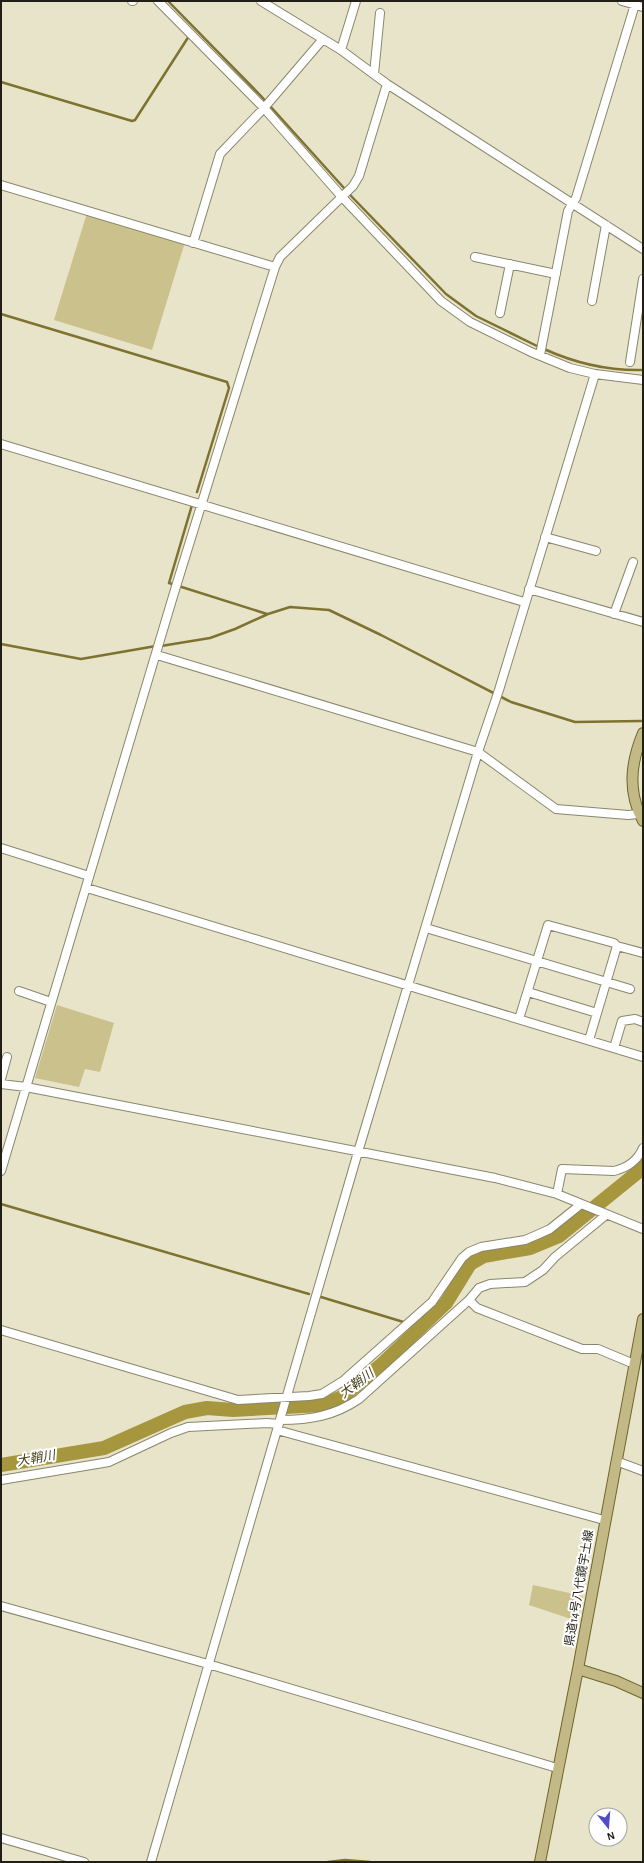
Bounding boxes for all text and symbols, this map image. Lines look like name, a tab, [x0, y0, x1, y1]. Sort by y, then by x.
water label: 大鞘川	[337, 1365, 378, 1401]
water label: 大鞘川	[15, 1448, 58, 1469]
street label: 県道14号八代鏡宇土線	[562, 1529, 595, 1647]
north arrow	[588, 1807, 628, 1847]
text: N	[606, 1830, 616, 1842]

